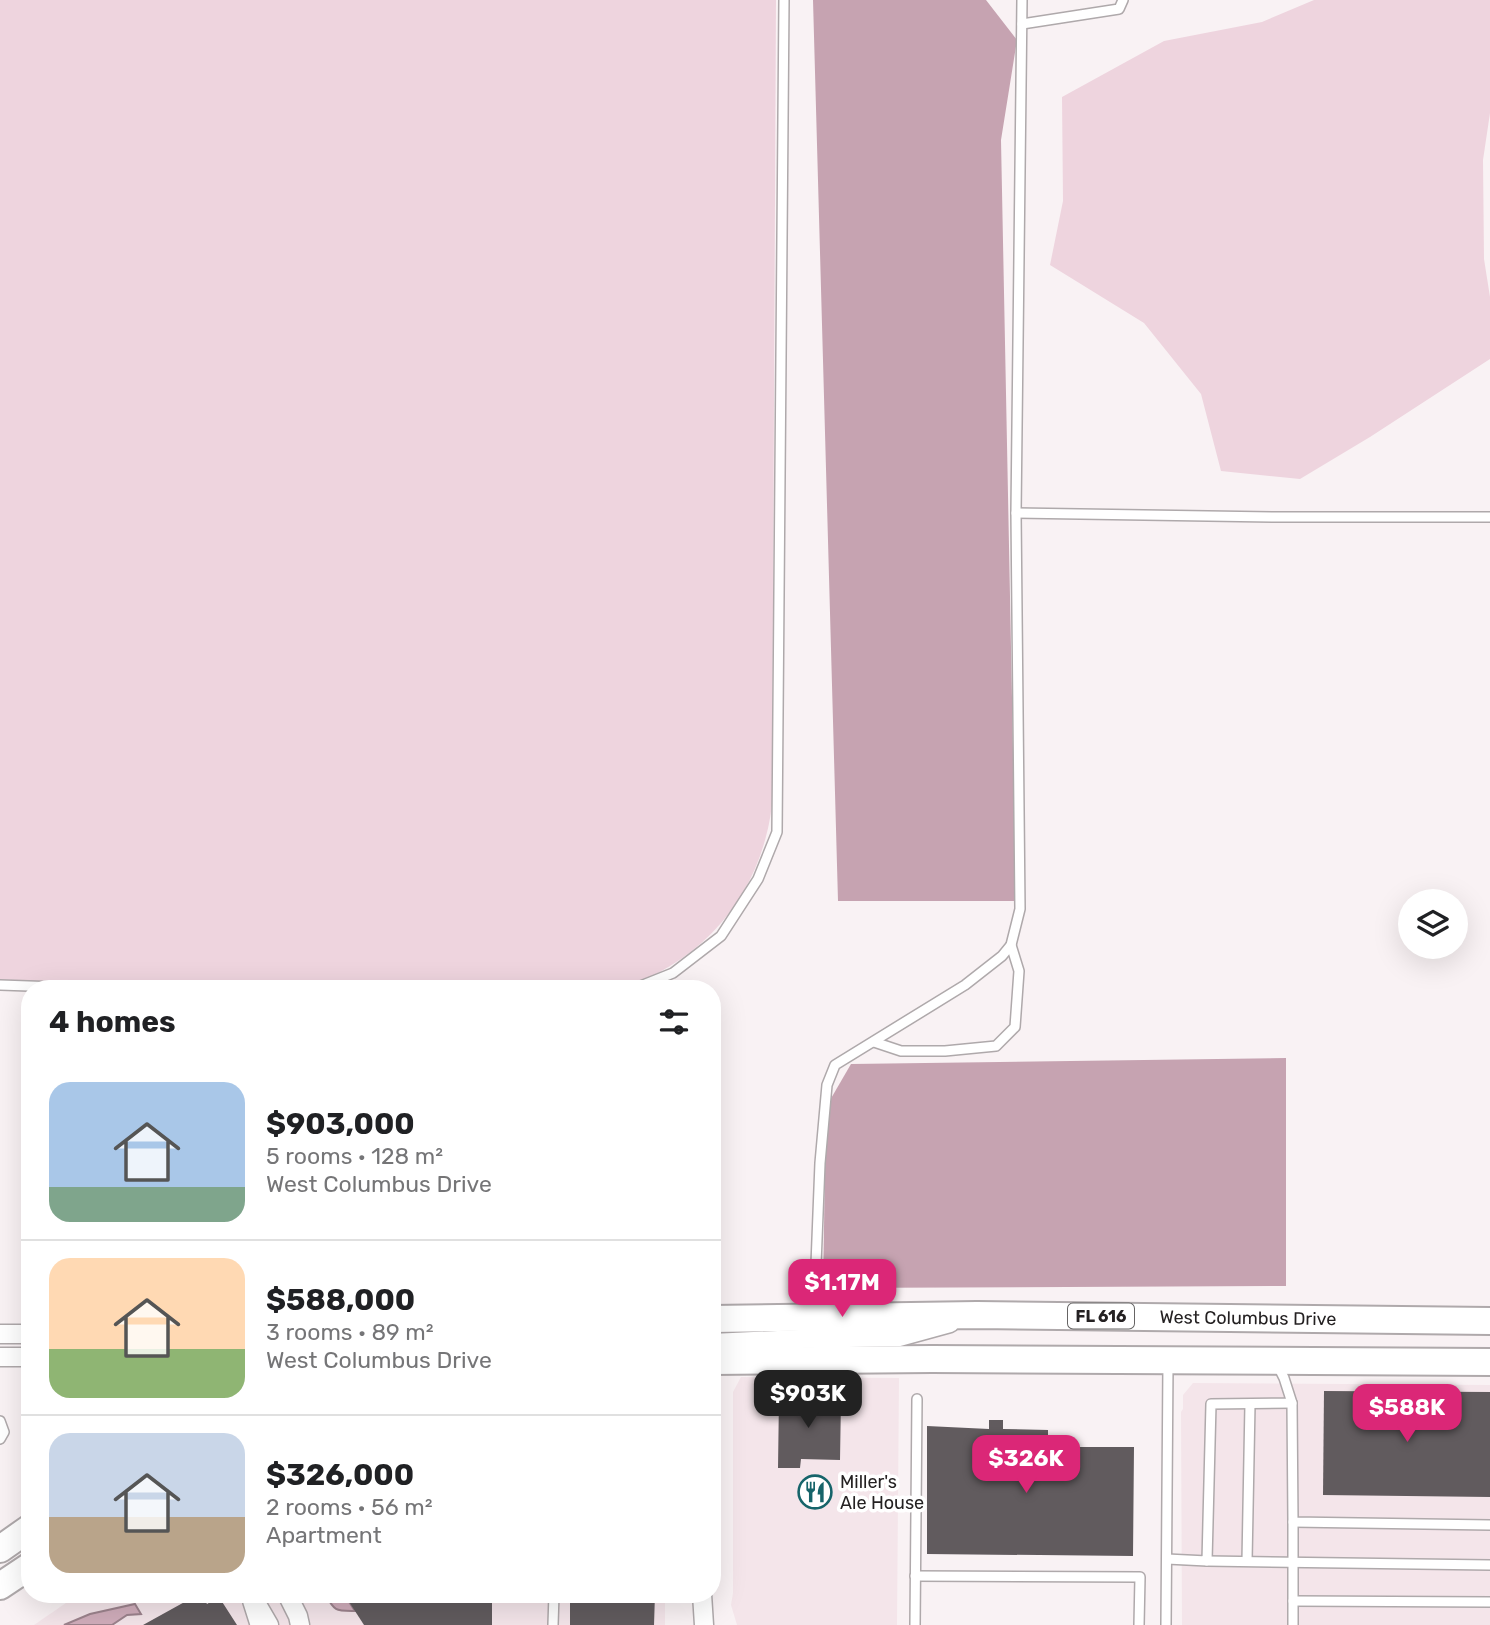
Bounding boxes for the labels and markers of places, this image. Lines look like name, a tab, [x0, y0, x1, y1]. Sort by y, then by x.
pin: $1.17M	[785, 1260, 899, 1319]
pin: $903K	[759, 1370, 857, 1430]
pin: $588K	[1358, 1384, 1456, 1444]
pin: $326K	[977, 1436, 1075, 1495]
place label: Miller's Ale House	[840, 1471, 924, 1514]
restaurant icon: Miller's Ale House	[796, 1473, 834, 1511]

